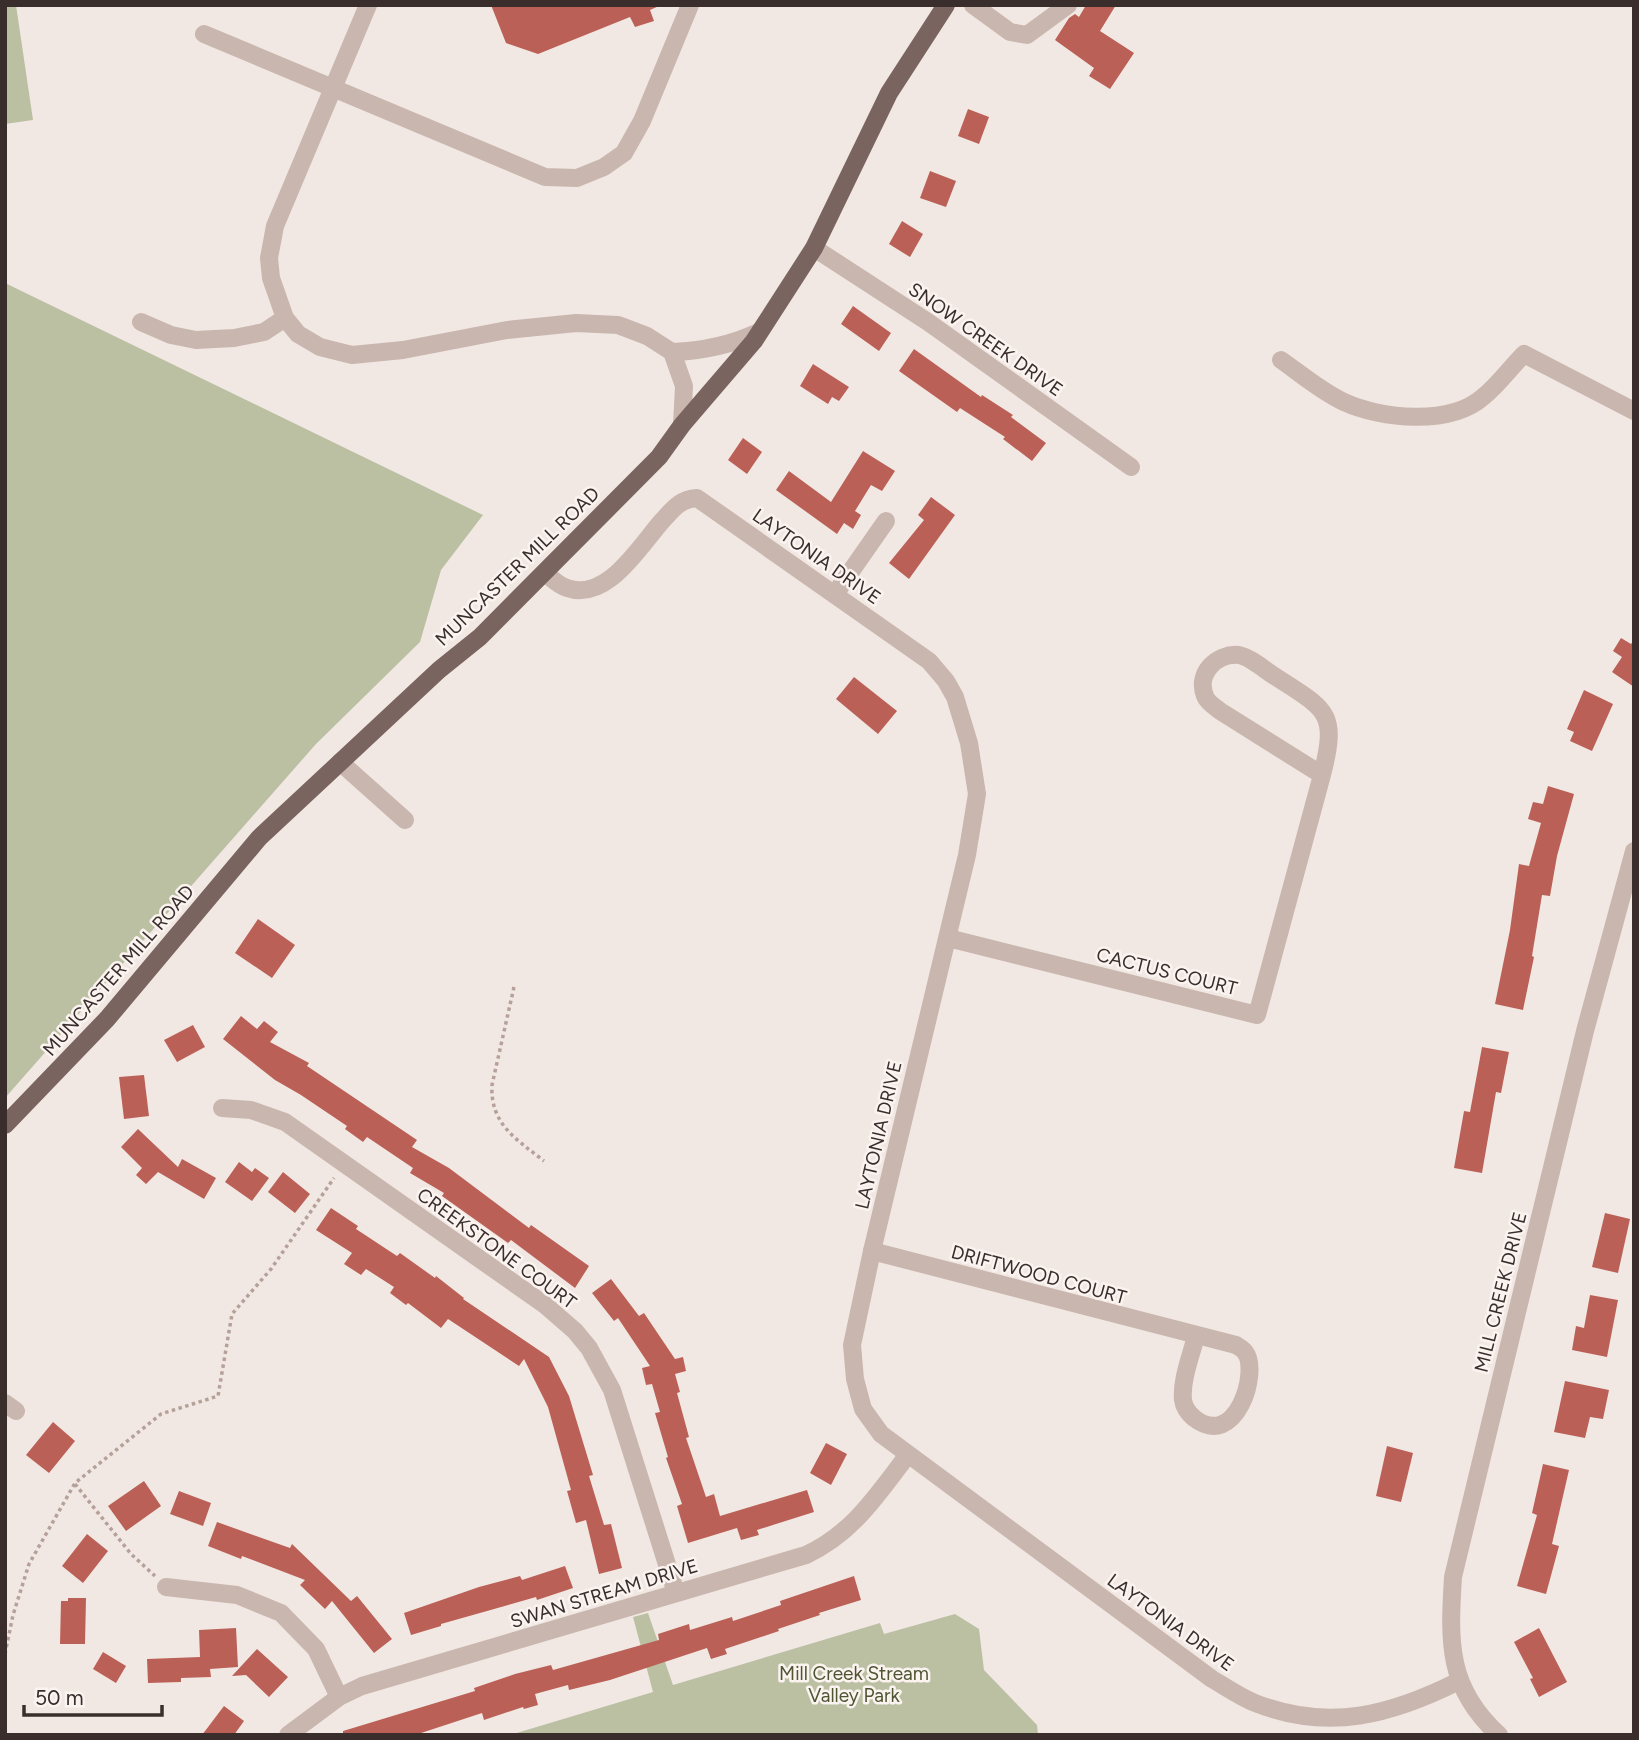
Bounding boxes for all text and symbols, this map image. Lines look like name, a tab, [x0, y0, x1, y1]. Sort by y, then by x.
street label: SNOW CREEK DRIVE	[904, 278, 1067, 401]
street label: MUNCASTER MILL ROAD	[431, 482, 604, 651]
street label: LAYTONIA DRIVE	[748, 504, 885, 609]
street label: MUNCASTER MILL ROAD	[38, 880, 199, 1061]
street label: CACTUS COURT	[1094, 943, 1240, 1000]
street label: LAYTONIA DRIVE	[850, 1059, 907, 1211]
street label: CREEKSTONE COURT	[413, 1183, 581, 1314]
street label: MILL CREEK DRIVE	[1469, 1209, 1532, 1375]
street label: DRIFTWOOD COURT	[949, 1240, 1130, 1309]
street label: SWAN STREAM DRIVE	[508, 1554, 701, 1633]
street label: LAYTONIA DRIVE	[1103, 1569, 1239, 1676]
park label: Mill Creek Stream Valley Park	[779, 1662, 929, 1707]
scale bar	[24, 1674, 163, 1718]
text: 50 m	[35, 1685, 84, 1710]

